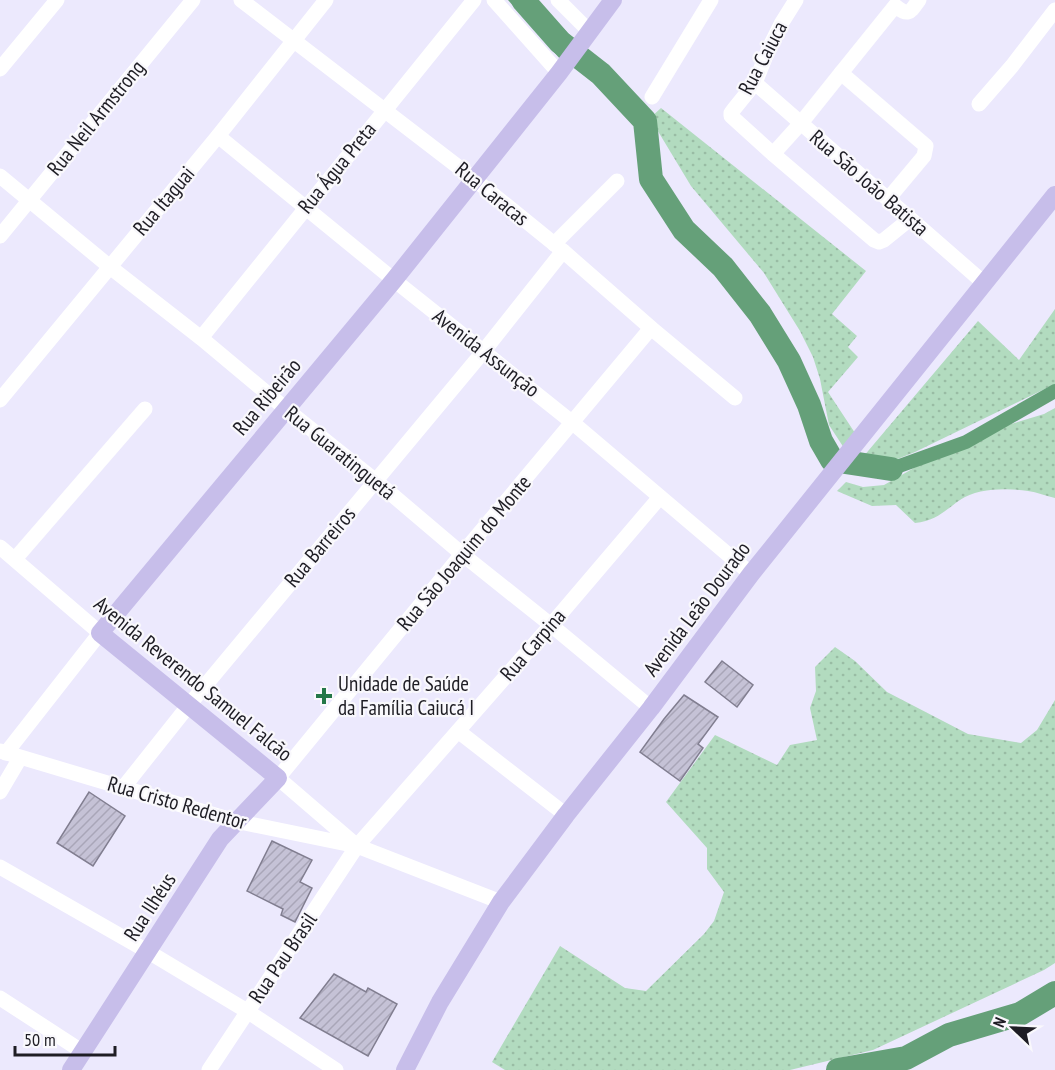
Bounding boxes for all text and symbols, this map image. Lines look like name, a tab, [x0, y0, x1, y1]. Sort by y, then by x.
street label: Rua Caiuca	[732, 16, 793, 99]
street label: Rua Neil Armstrong	[41, 55, 150, 181]
street label: Rua Água Preta	[292, 117, 382, 219]
street label: Rua São João Batista	[804, 124, 934, 242]
street label: Rua Caracas	[450, 156, 535, 231]
street label: Rua Itaguai	[127, 160, 200, 241]
street label: Avenida Assunção	[427, 302, 545, 403]
street label: Rua Ribeirão	[227, 353, 307, 441]
street label: Rua Guaratinguetá	[280, 400, 401, 505]
street label: Rua São Joaquim do Monte	[391, 469, 537, 636]
street label: Rua Barreiros	[278, 501, 361, 593]
street label: Avenida Leão Dourado	[637, 536, 756, 681]
street label: Avenida Reverendo Samuel Falcão	[89, 590, 298, 767]
street label: Rua Carpina	[494, 603, 571, 686]
place label: Unidade de Saúde da Família Caiucá I	[338, 670, 474, 721]
marker: Unidade de Saúde da Família Caiucá I	[315, 687, 333, 705]
street label: Rua Cristo Redentor	[105, 770, 250, 835]
street label: Rua Ilhéus	[118, 868, 182, 946]
street label: Rua Pau Brasil	[242, 907, 323, 1008]
north arrow	[983, 998, 1043, 1058]
text: N	[988, 1014, 1010, 1030]
scale bar	[15, 1019, 116, 1057]
text: 50 m	[24, 1028, 56, 1051]

